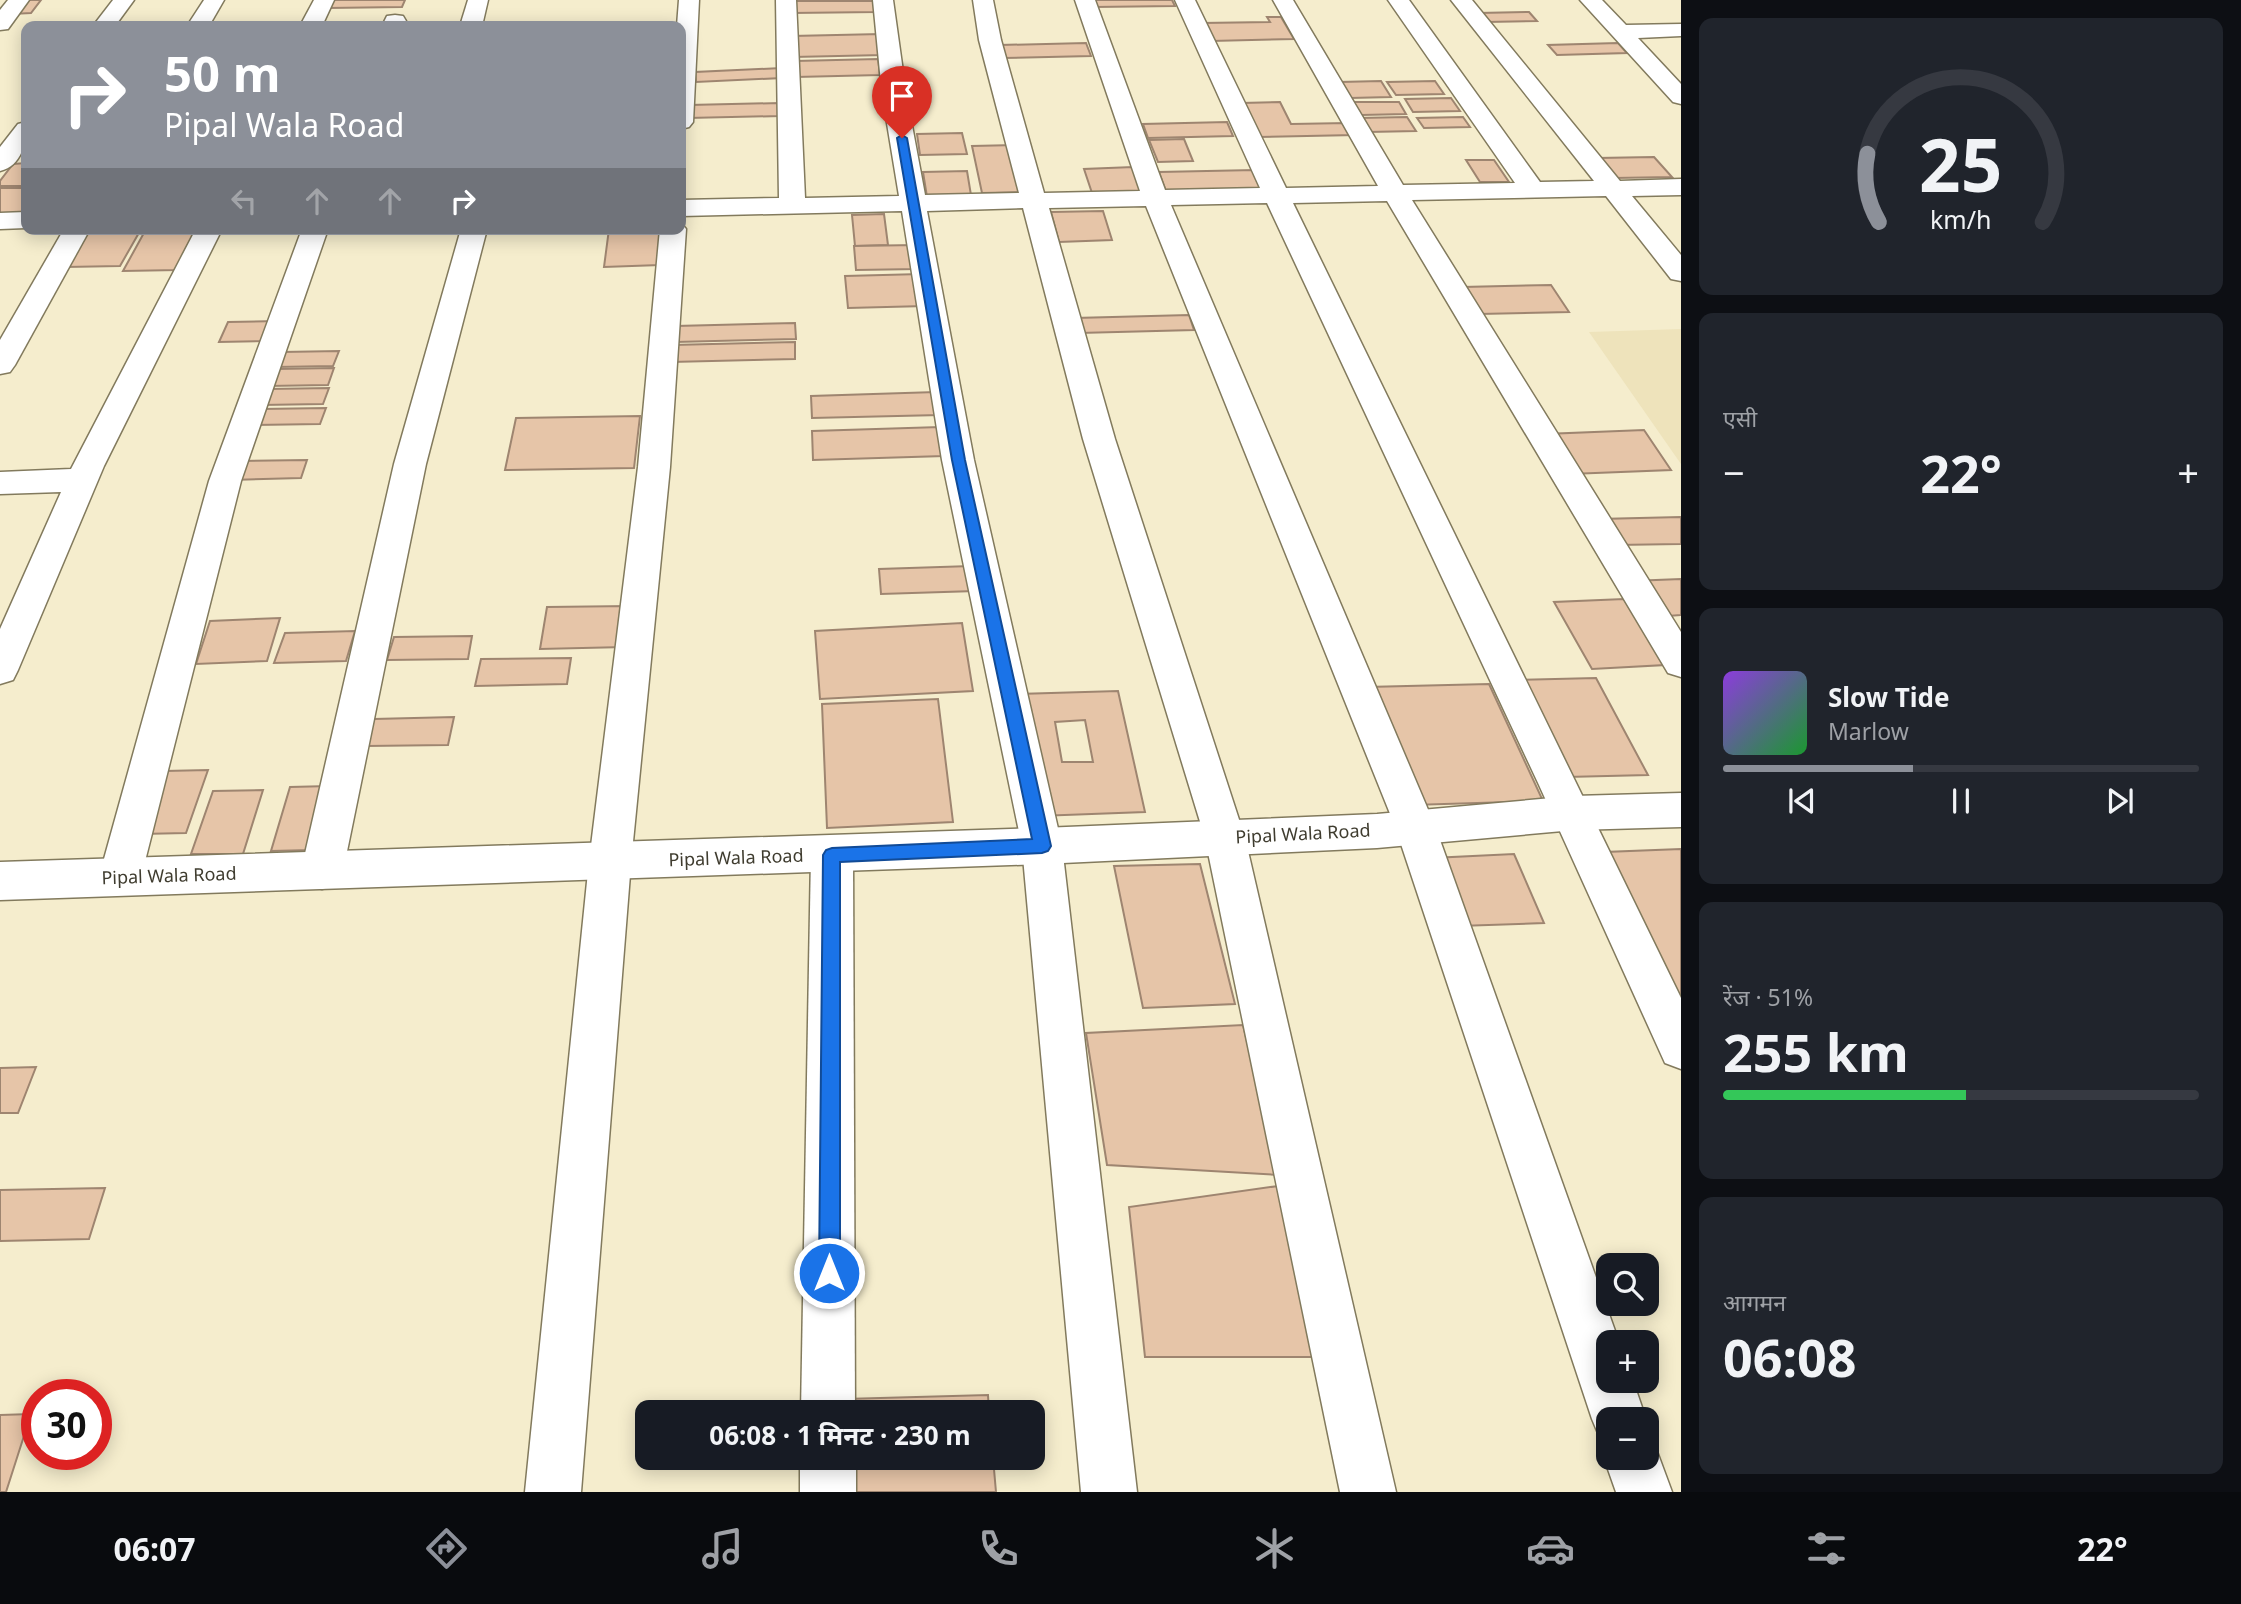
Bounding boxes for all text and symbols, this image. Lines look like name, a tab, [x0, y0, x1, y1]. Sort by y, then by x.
text: 50 m	[164, 40, 281, 106]
icon: right	[49, 49, 140, 140]
pin	[872, 66, 932, 138]
icon: arrive	[883, 77, 921, 115]
text: Pipal Wala Road	[164, 103, 404, 146]
text: 25	[1919, 115, 2003, 214]
icon: left	[225, 182, 263, 220]
icon: ahead	[298, 182, 336, 220]
icon: ahead	[371, 182, 409, 220]
icon: right	[444, 182, 482, 220]
text: km/h	[1930, 202, 1992, 236]
text: एसी	[1723, 402, 1757, 434]
text: 22°	[1920, 437, 2002, 508]
text: −	[1723, 446, 1745, 498]
text: +	[2177, 446, 2199, 498]
text: Slow Tide	[1828, 679, 1950, 715]
text: Marlow	[1828, 715, 1909, 747]
icon: previous	[1783, 782, 1821, 820]
icon: pause	[1942, 782, 1980, 820]
icon: next	[2101, 782, 2139, 820]
street label: Pipal Wala Road	[1235, 817, 1371, 849]
street label: Pipal Wala Road	[668, 843, 804, 871]
street label: Pipal Wala Road	[101, 861, 237, 889]
text: रेंज · 51%	[1723, 981, 1813, 1013]
text: 255 km	[1723, 1016, 1909, 1087]
position arrow	[792, 1236, 866, 1310]
map controls	[1596, 1253, 1659, 1470]
button: search	[1596, 1253, 1659, 1316]
text: आगमन	[1723, 1286, 1786, 1318]
text: 06:08	[1723, 1321, 1857, 1392]
button: +	[1596, 1330, 1659, 1393]
speed limit sign: 30	[21, 1379, 112, 1470]
button: −	[1596, 1407, 1659, 1470]
text: 06:08 · 1 मिनट · 230 m	[709, 1417, 971, 1453]
icon: directions	[422, 1524, 471, 1573]
icon: music	[698, 1524, 747, 1573]
icon: phone	[974, 1524, 1023, 1573]
icon: climate	[1250, 1524, 1299, 1573]
icon: car	[1526, 1524, 1575, 1573]
icon: filters	[1802, 1524, 1851, 1573]
text: 06:07	[113, 1527, 196, 1570]
text: 22°	[2077, 1527, 2128, 1570]

